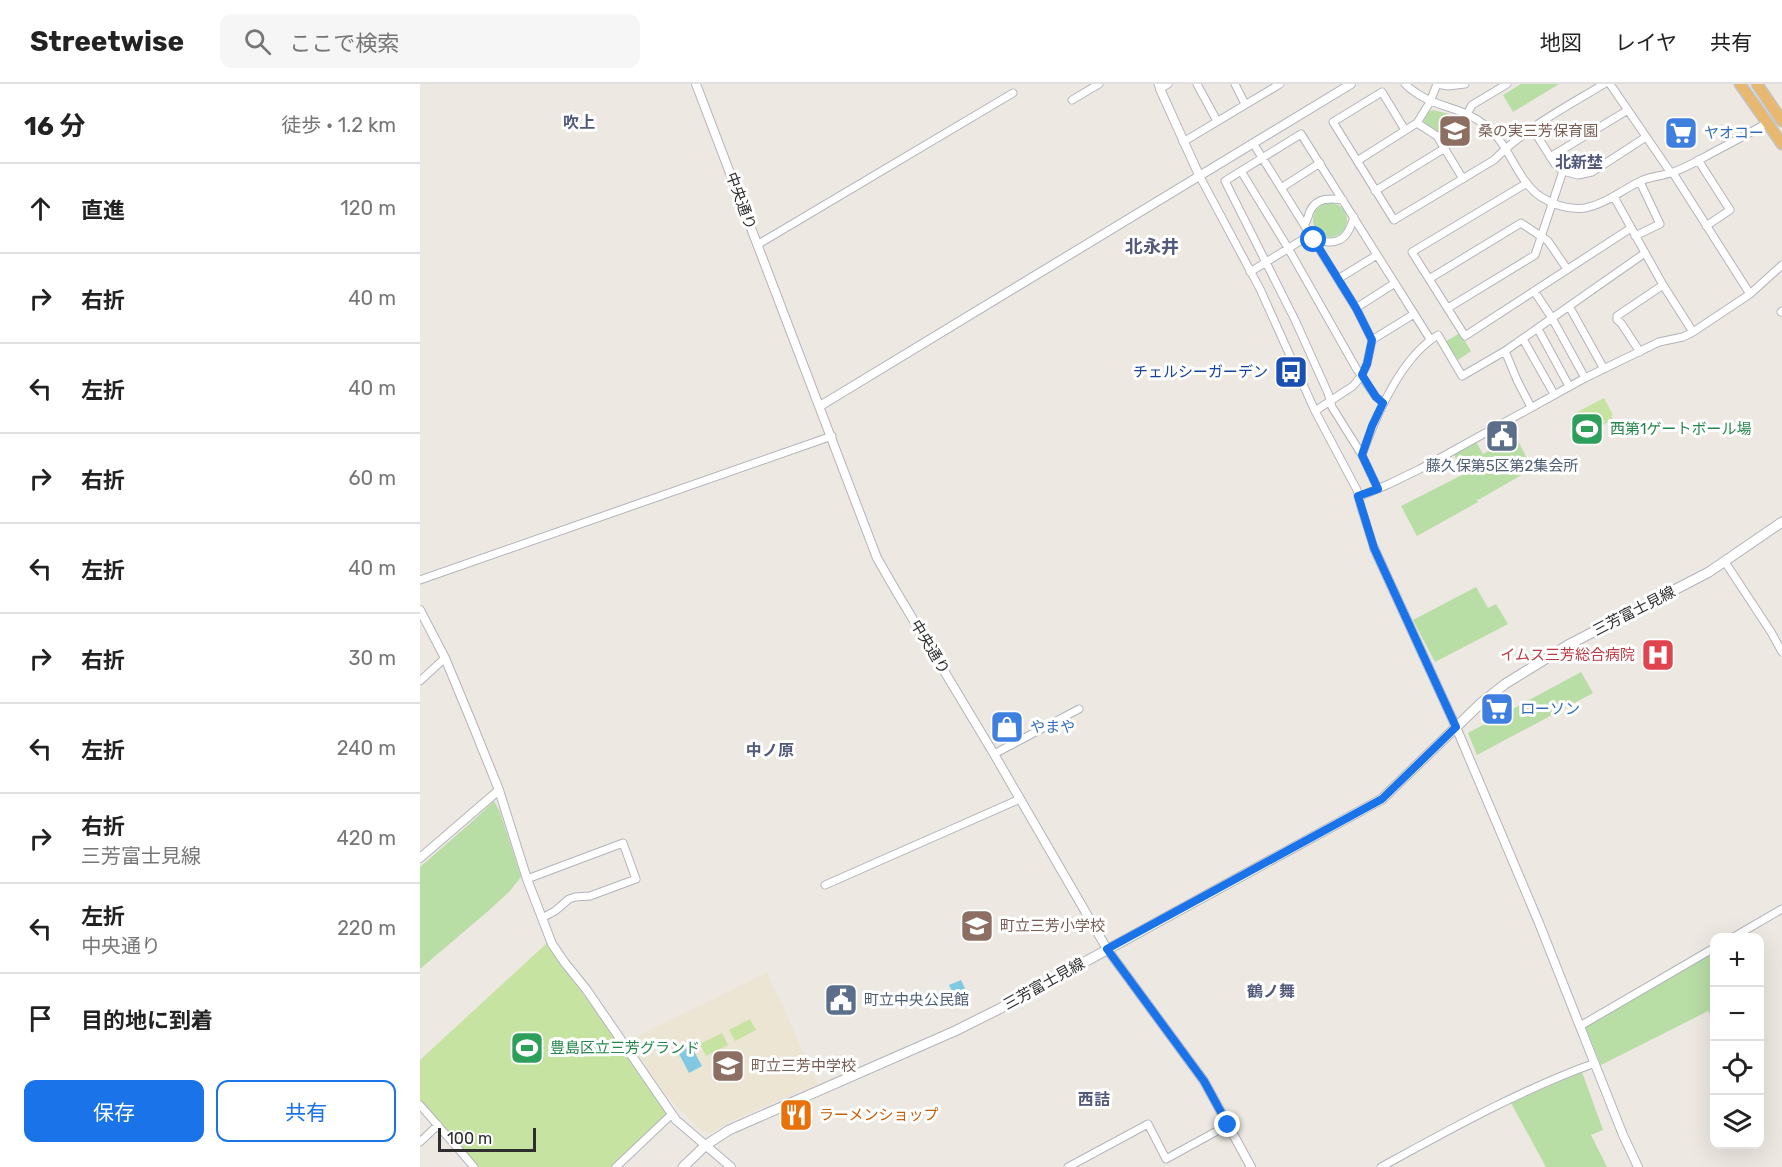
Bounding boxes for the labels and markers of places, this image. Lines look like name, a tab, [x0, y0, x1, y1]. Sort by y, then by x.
school or university icon: 桑の実三芳保育園	[1437, 113, 1473, 149]
supermarket icon: ヤオコー	[1663, 115, 1699, 151]
place label: 桑の実三芳保育園	[1478, 122, 1598, 140]
place label: ヤオコー	[1704, 124, 1764, 142]
bus stop icon: チェルシーガーデン	[1273, 354, 1309, 390]
place label: チェルシーガーデン	[1133, 363, 1268, 381]
sports icon: 西第1ゲートボール場	[1569, 411, 1605, 447]
public building icon: 藤久保第5区第2集会所	[1484, 418, 1520, 454]
place label: 西第1ゲートボール場	[1610, 420, 1751, 438]
place label: 藤久保第5区第2集会所	[1426, 457, 1578, 475]
hospital icon: イムス三芳総合病院	[1640, 637, 1676, 673]
place label: イムス三芳総合病院	[1500, 646, 1635, 664]
supermarket icon: ローソン	[1479, 691, 1515, 727]
place label: ローソン	[1520, 700, 1580, 718]
shop icon: やまや	[989, 709, 1025, 745]
place label: やまや	[1030, 718, 1075, 736]
school or university icon: 町立三芳小学校	[959, 908, 995, 944]
place label: 町立三芳小学校	[1000, 917, 1105, 935]
public building icon: 町立中央公民館	[823, 982, 859, 1018]
place label: 町立中央公民館	[864, 991, 969, 1009]
sports icon: 豊島区立三芳グランド	[509, 1030, 545, 1066]
place label: 豊島区立三芳グランド	[550, 1039, 700, 1057]
school or university icon: 町立三芳中学校	[710, 1048, 746, 1084]
place label: 町立三芳中学校	[751, 1057, 856, 1075]
restaurant icon: ラーメンショップ	[778, 1097, 814, 1133]
place label: ラーメンショップ	[819, 1106, 938, 1124]

